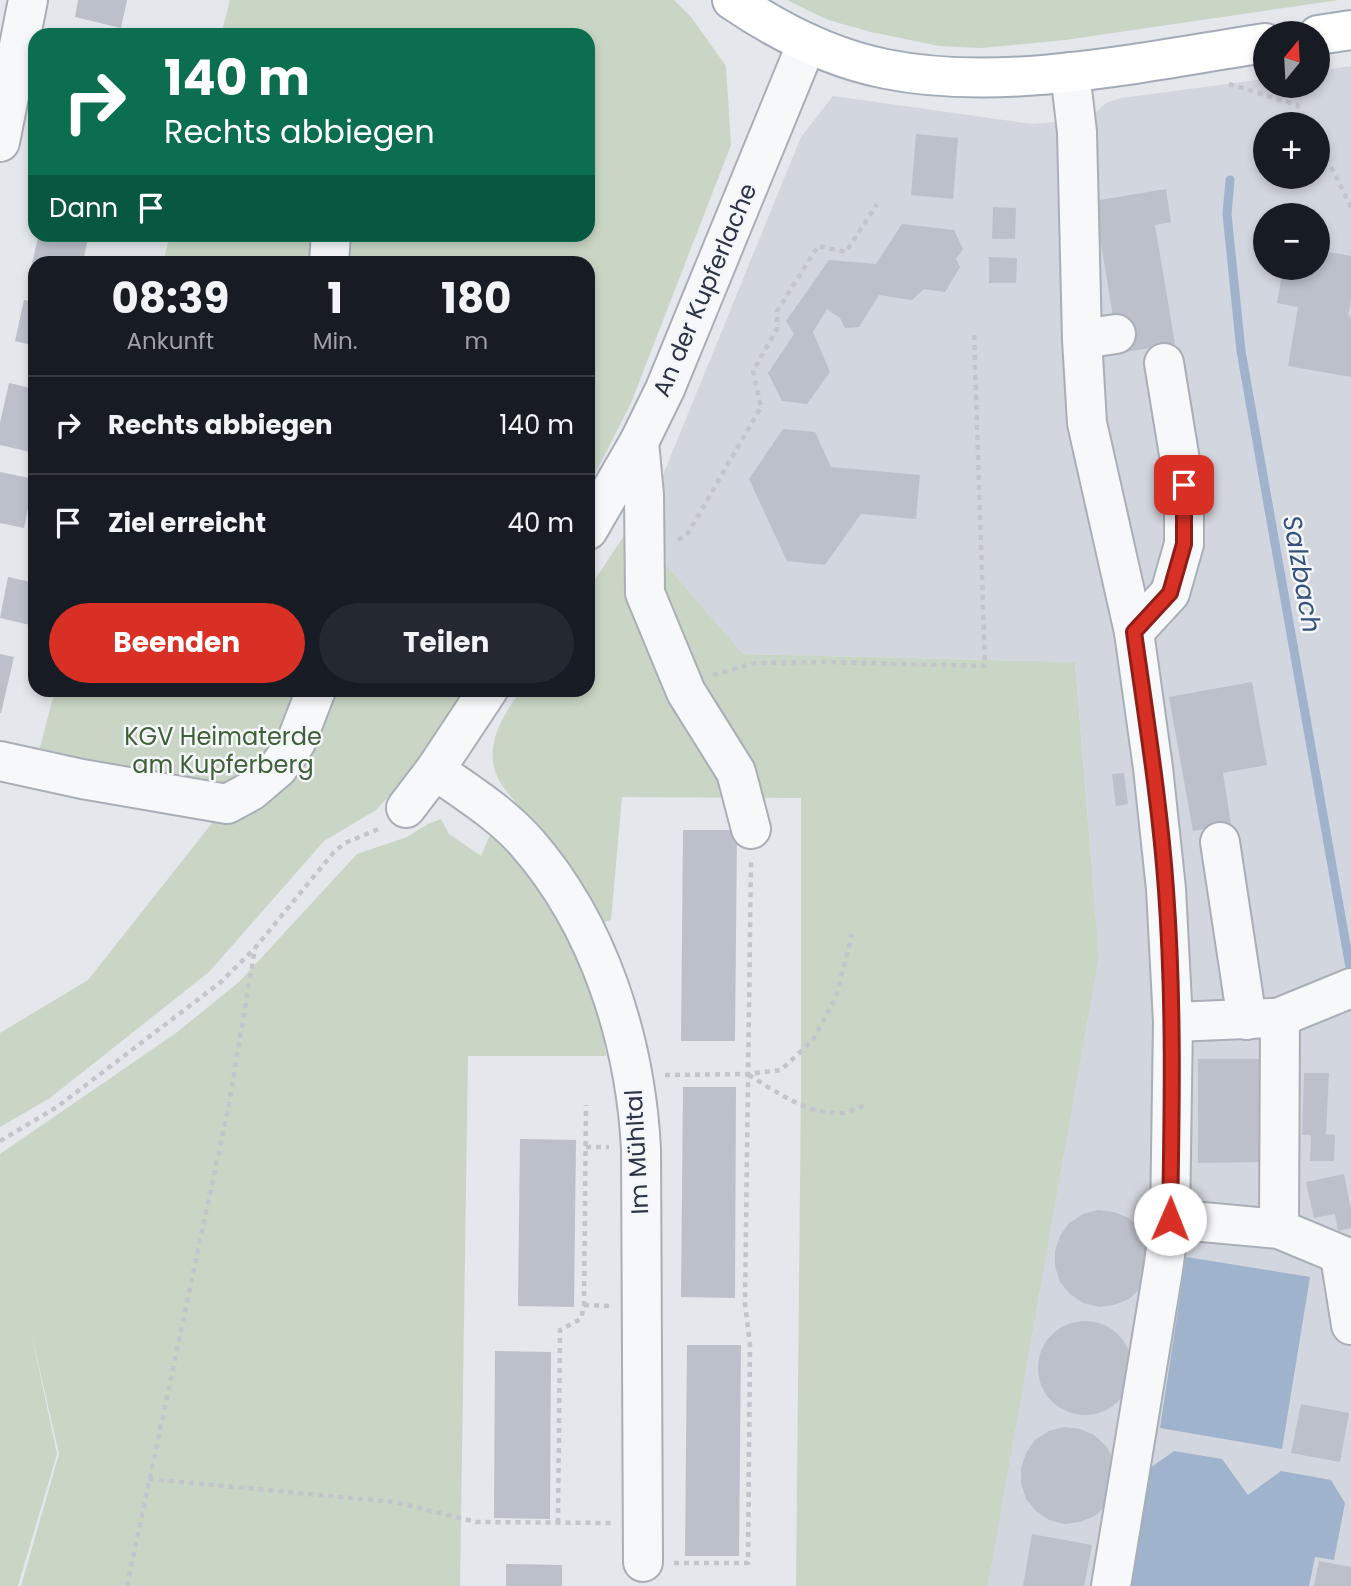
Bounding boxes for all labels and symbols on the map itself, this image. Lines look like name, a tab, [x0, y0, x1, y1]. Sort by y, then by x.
north arrow	[1253, 21, 1330, 98]
street label: An der Kupferlache	[645, 178, 764, 402]
pin	[1154, 455, 1214, 515]
water label: Salzbach	[1274, 513, 1330, 635]
park label: KGV Heimaterde am Kupferberg	[124, 720, 322, 781]
street label: Im Mühltal	[617, 1089, 656, 1215]
position arrow	[1133, 1182, 1207, 1256]

